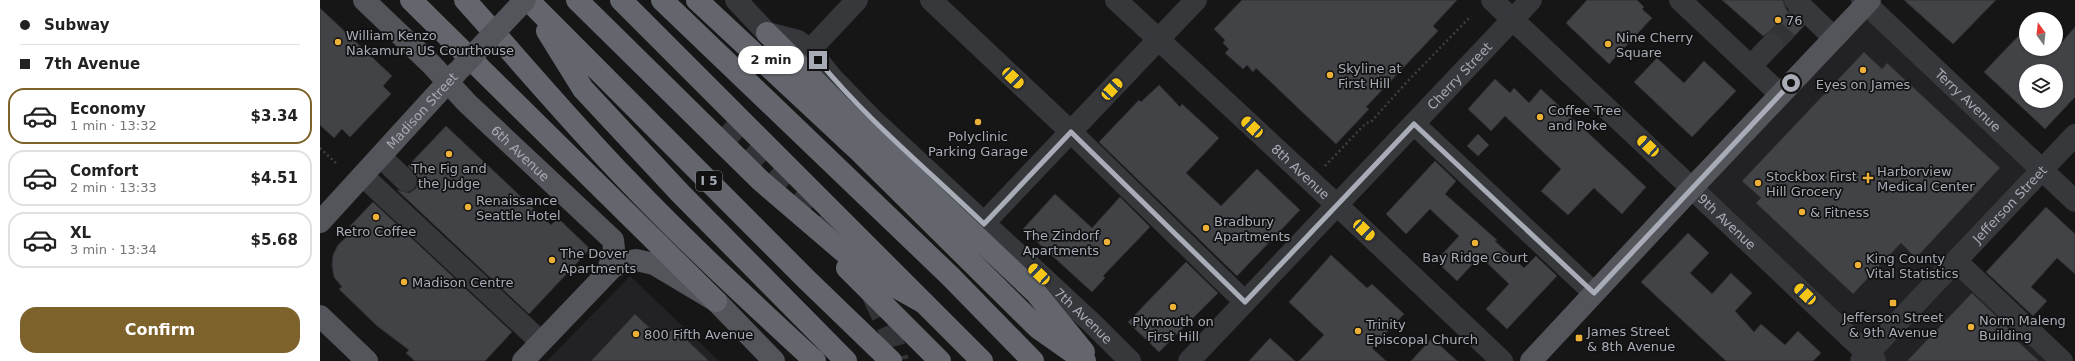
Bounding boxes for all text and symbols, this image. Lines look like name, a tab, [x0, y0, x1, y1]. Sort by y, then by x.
north arrow	[2019, 12, 2063, 56]
map controls	[2019, 12, 2063, 108]
place label: 76	[1786, 13, 1803, 28]
marker: 76	[1773, 15, 1783, 25]
text: Subway	[44, 16, 110, 34]
place label: William Kenzo Nakamura US Courthouse	[346, 28, 514, 58]
place label: Nine Cherry Square	[1616, 30, 1693, 60]
marker: William Kenzo Nakamura US Courthouse	[333, 37, 343, 47]
street label: Cherry Street	[1424, 39, 1495, 113]
marker: Nine Cherry Square	[1603, 39, 1613, 49]
callout: 2 min	[738, 46, 804, 74]
route end	[809, 51, 827, 69]
text: 2 min	[751, 52, 791, 67]
text: 7th Avenue	[44, 55, 140, 73]
place label: Skyline at First Hill	[1338, 61, 1402, 91]
button: layers	[2019, 64, 2063, 108]
car	[1000, 65, 1026, 91]
marker: Eyes on James	[1858, 65, 1868, 75]
street label: Terry Avenue	[1931, 65, 2004, 135]
street label: Madison Street	[384, 70, 461, 152]
marker: Skyline at First Hill	[1325, 70, 1335, 80]
route start	[1782, 74, 1800, 92]
car	[1099, 76, 1125, 102]
place label: Eyes on James	[1816, 77, 1910, 92]
icon: car	[22, 98, 58, 134]
text: Economy	[70, 100, 146, 118]
place label: Coffee Tree and Poke	[1548, 103, 1621, 133]
text: $3.34	[251, 107, 298, 125]
marker: Coffee Tree and Poke	[1535, 112, 1545, 122]
car	[1239, 114, 1265, 140]
marker: Polyclinic Parking Garage	[973, 117, 983, 127]
text: 1 min · 13:32	[70, 118, 157, 133]
street label: 6th Avenue	[488, 123, 552, 184]
place label: Polyclinic Parking Garage	[928, 129, 1028, 159]
car	[1635, 133, 1661, 159]
street label: 8th Avenue	[1268, 141, 1333, 203]
marker: The Fig and the Judge	[444, 149, 454, 159]
icon: car	[22, 160, 58, 196]
place label: The Fig and the Judge	[410, 161, 487, 191]
text: Comfort	[70, 162, 138, 180]
street label: Jefferson Street	[1969, 163, 2050, 247]
place label: Harborview Medical Center	[1877, 164, 1975, 194]
text: $4.51	[251, 169, 298, 187]
place label: Stockbox First Hill Grocery	[1766, 169, 1857, 199]
road number: I 5	[696, 171, 722, 191]
marker: Harborview Medical Center	[1862, 172, 1874, 184]
marker: Stockbox First Hill Grocery	[1753, 178, 1763, 188]
text: 2 min · 13:33	[70, 180, 157, 195]
street label: 9th Avenue	[1695, 191, 1759, 253]
place label: Renaissance Seattle Hotel	[476, 193, 561, 223]
marker: Renaissance Seattle Hotel	[463, 202, 473, 212]
place label: & Fitness	[1810, 205, 1870, 220]
marker: & Fitness	[1797, 207, 1807, 217]
marker: Retro Coffee	[371, 212, 381, 222]
place label: Bradbury Apartments	[1214, 214, 1291, 244]
car	[1351, 217, 1377, 243]
icon: car	[22, 222, 58, 258]
marker: Bradbury Apartments	[1201, 223, 1211, 233]
text: XL	[70, 224, 91, 242]
place label: Retro Coffee	[336, 224, 416, 239]
place label: The Zindorf Apartments	[1023, 228, 1099, 258]
text: $5.68	[251, 231, 298, 249]
marker: The Zindorf Apartments	[1102, 237, 1112, 247]
marker: Bay Ridge Court	[1470, 238, 1480, 248]
text: 3 min · 13:34	[70, 242, 157, 257]
place label: The Dover Apartments	[559, 246, 637, 276]
place label: Bay Ridge Court	[1422, 250, 1528, 265]
place label: King County Vital Statistics	[1866, 251, 1959, 281]
marker: The Dover Apartments	[547, 255, 557, 265]
marker: King County Vital Statistics	[1853, 260, 1863, 270]
car	[1026, 261, 1052, 287]
place label: Madison Centre	[412, 275, 514, 290]
marker: Madison Centre	[399, 277, 409, 287]
car	[1792, 281, 1818, 307]
street label: 7th Avenue	[1051, 285, 1115, 347]
marker: Jefferson Street & 9th Avenue	[1888, 298, 1898, 308]
marker: Plymouth on First Hill	[1168, 302, 1178, 312]
button: Confirm	[20, 307, 300, 353]
place label: Jefferson Street & 9th Avenue	[1842, 310, 1943, 340]
place label: Norm Maleng Building	[1979, 313, 2066, 343]
place label: Plymouth on First Hill	[1132, 314, 1214, 344]
place label: Trinity Episcopal Church	[1365, 317, 1478, 347]
marker: Norm Maleng Building	[1966, 322, 1976, 332]
place label: James Street & 8th Avenue	[1586, 324, 1675, 354]
marker: Trinity Episcopal Church	[1353, 326, 1363, 336]
place label: 800 Fifth Avenue	[644, 327, 753, 342]
marker: 800 Fifth Avenue	[631, 329, 641, 339]
marker: James Street & 8th Avenue	[1574, 333, 1584, 343]

